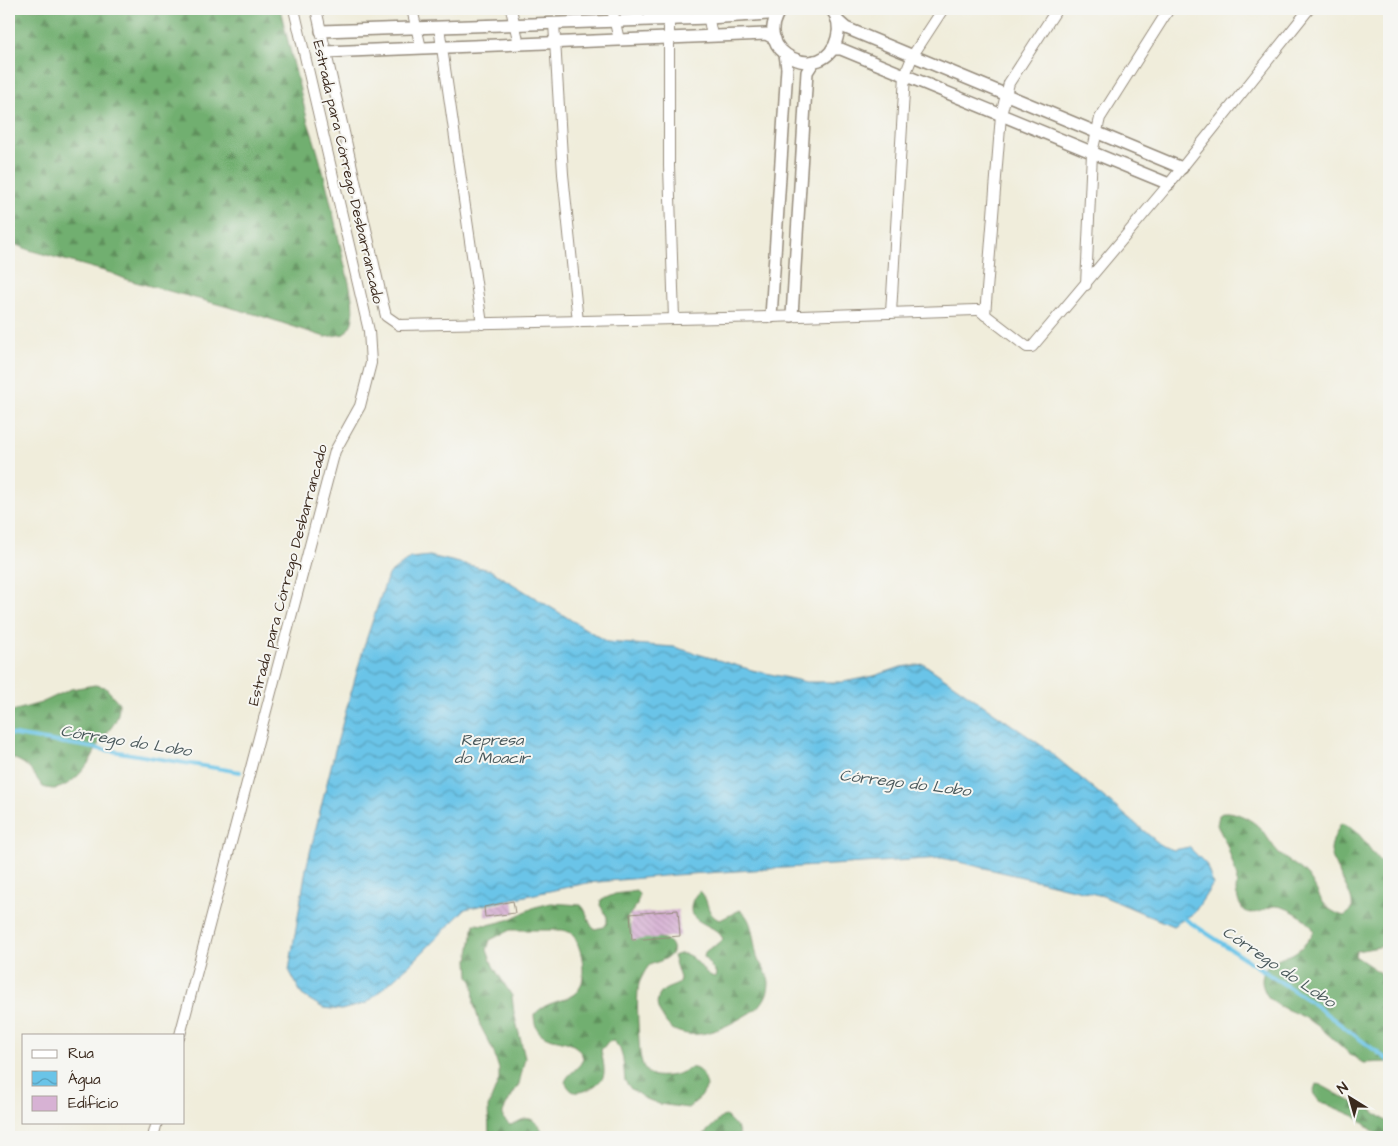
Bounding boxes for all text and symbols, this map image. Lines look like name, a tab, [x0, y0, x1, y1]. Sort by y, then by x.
street label: Estrada para Córrego Desbarrancado	[306, 38, 389, 307]
street label: Estrada para Córrego Desbarrancado	[243, 441, 334, 708]
water label: Córrego do Lobo	[59, 720, 194, 763]
water label: Represa do Moacir	[454, 729, 532, 769]
water label: Córrego do Lobo	[838, 764, 973, 803]
water label: Córrego do Lobo	[1218, 921, 1341, 1014]
legend	[22, 1034, 185, 1124]
text: Rua	[68, 1043, 94, 1064]
text: Água	[68, 1069, 101, 1091]
north arrow	[1326, 1074, 1376, 1124]
text: N	[1333, 1078, 1352, 1099]
text: Edifício	[68, 1093, 119, 1114]

